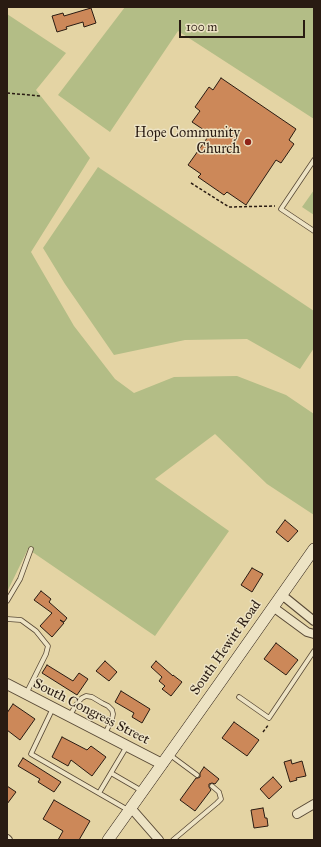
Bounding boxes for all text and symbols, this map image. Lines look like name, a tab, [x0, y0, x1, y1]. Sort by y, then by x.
scale bar	[181, 12, 307, 38]
text: 100 m	[186, 20, 217, 34]
place label: Hope Community Church	[135, 126, 240, 158]
marker: Hope Community Church	[243, 137, 253, 147]
street label: South Hewitt Road	[187, 597, 265, 699]
street label: South Congress Street	[30, 675, 152, 749]

